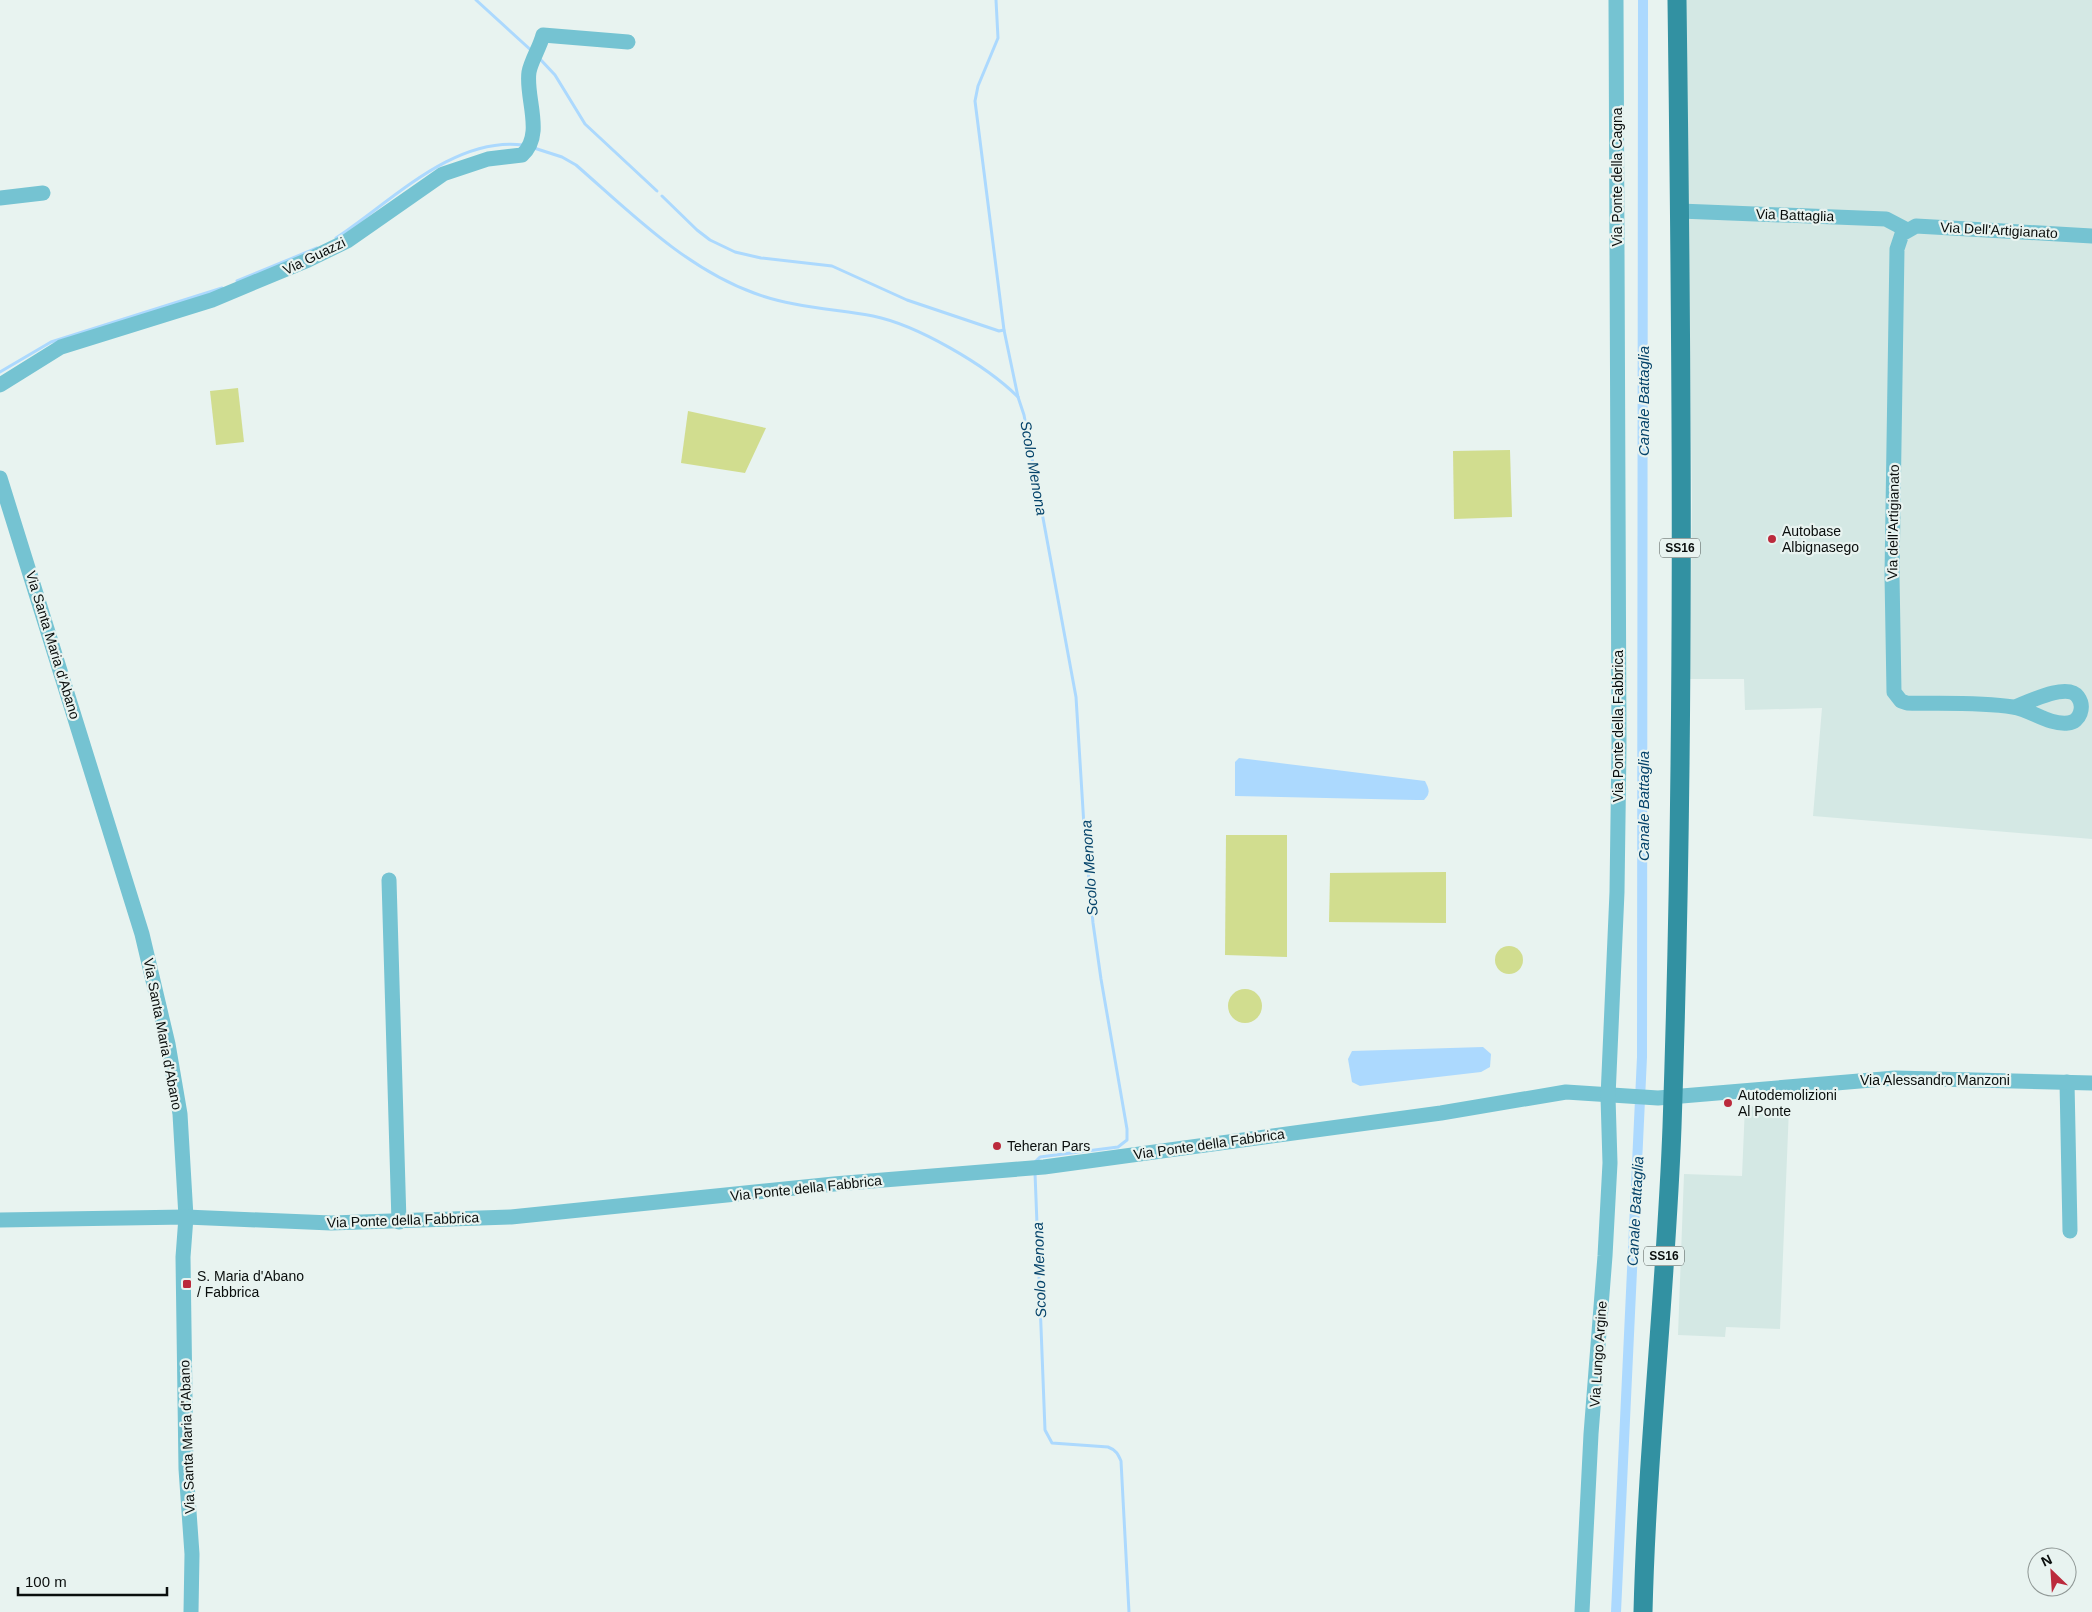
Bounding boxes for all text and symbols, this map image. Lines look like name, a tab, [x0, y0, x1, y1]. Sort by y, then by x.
street label: Via Ponte della Cagna	[1609, 107, 1625, 247]
street label: Via Battaglia	[1756, 206, 1835, 224]
street label: Via Dell'Artigianato	[1940, 219, 2058, 241]
street label: Via Guazzi	[280, 234, 348, 278]
water label: Canale Battaglia	[1635, 346, 1652, 456]
water label: Scolo Menona	[1017, 419, 1051, 517]
street label: Via dell'Artigianato	[1884, 464, 1902, 580]
place label: Autobase Albignasego	[1782, 523, 1859, 555]
marker: Autobase Albignasego	[1766, 533, 1778, 545]
road number: SS16	[1660, 538, 1700, 558]
street label: Via Santa Maria d'Abano	[23, 569, 83, 721]
street label: Via Ponte della Fabbrica	[1610, 650, 1626, 802]
water label: Canale Battaglia	[1635, 751, 1652, 861]
water label: Scolo Menona	[1077, 820, 1101, 916]
street label: Via Santa Maria d'Abano	[140, 957, 186, 1111]
street label: Via Alessandro Manzoni	[1860, 1072, 2010, 1088]
place label: Autodemolizioni Al Ponte	[1738, 1087, 1837, 1119]
marker: Autodemolizioni Al Ponte	[1722, 1097, 1734, 1109]
street label: Via Ponte della Fabbrica	[1132, 1125, 1286, 1163]
place label: Teheran Pars	[1007, 1138, 1090, 1154]
marker: Teheran Pars	[991, 1140, 1003, 1152]
water label: Canale Battaglia	[1624, 1156, 1646, 1266]
street label: Via Ponte della Fabbrica	[729, 1172, 883, 1204]
street label: Via Ponte della Fabbrica	[327, 1209, 480, 1231]
water label: Scolo Menona	[1029, 1222, 1049, 1318]
road number: SS16	[1644, 1246, 1684, 1266]
place label: S. Maria d'Abano / Fabbrica	[197, 1268, 304, 1300]
marker: S. Maria d'Abano / Fabbrica	[181, 1278, 193, 1290]
street label: Via Lungo Argine	[1586, 1300, 1610, 1408]
street label: Via Santa Maria d'Abano	[176, 1359, 198, 1514]
north arrow	[2027, 1547, 2077, 1597]
text: N	[2039, 1551, 2054, 1570]
scale bar	[18, 1564, 166, 1596]
text: 100 m	[25, 1573, 67, 1590]

